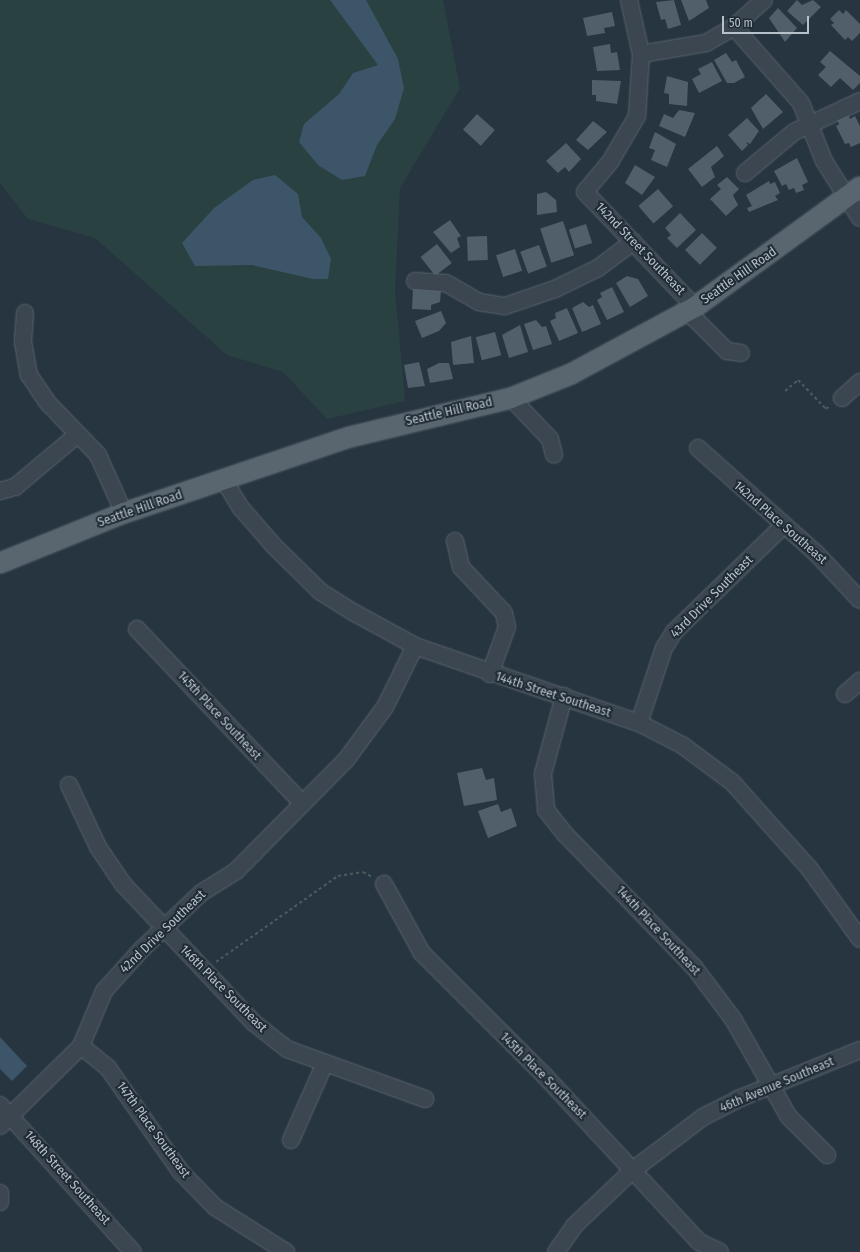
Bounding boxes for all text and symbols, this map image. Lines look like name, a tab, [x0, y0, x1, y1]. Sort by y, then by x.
scale bar	[724, 8, 811, 34]
text: 50 m	[729, 16, 753, 30]
street label: 142nd Street Southeast	[592, 200, 688, 298]
street label: Seattle Hill Road	[698, 244, 780, 308]
street label: Seattle Hill Road	[404, 394, 494, 430]
street label: 142nd Place Southeast	[730, 478, 830, 568]
street label: Seattle Hill Road	[96, 487, 184, 531]
street label: 43rd Drive Southeast	[667, 552, 757, 642]
street label: 145th Place Southeast	[174, 668, 264, 764]
street label: 144th Street Southeast	[493, 669, 613, 721]
street label: 144th Place Southeast	[613, 883, 703, 979]
street label: 42nd Drive Southeast	[117, 887, 209, 977]
street label: 146th Place Southeast	[176, 942, 270, 1036]
street label: 145th Place Southeast	[496, 1029, 590, 1123]
street label: 46th Avenue Southeast	[718, 1054, 836, 1116]
street label: 147th Place Southeast	[113, 1079, 193, 1181]
street label: 148th Street Southeast	[21, 1128, 113, 1228]

